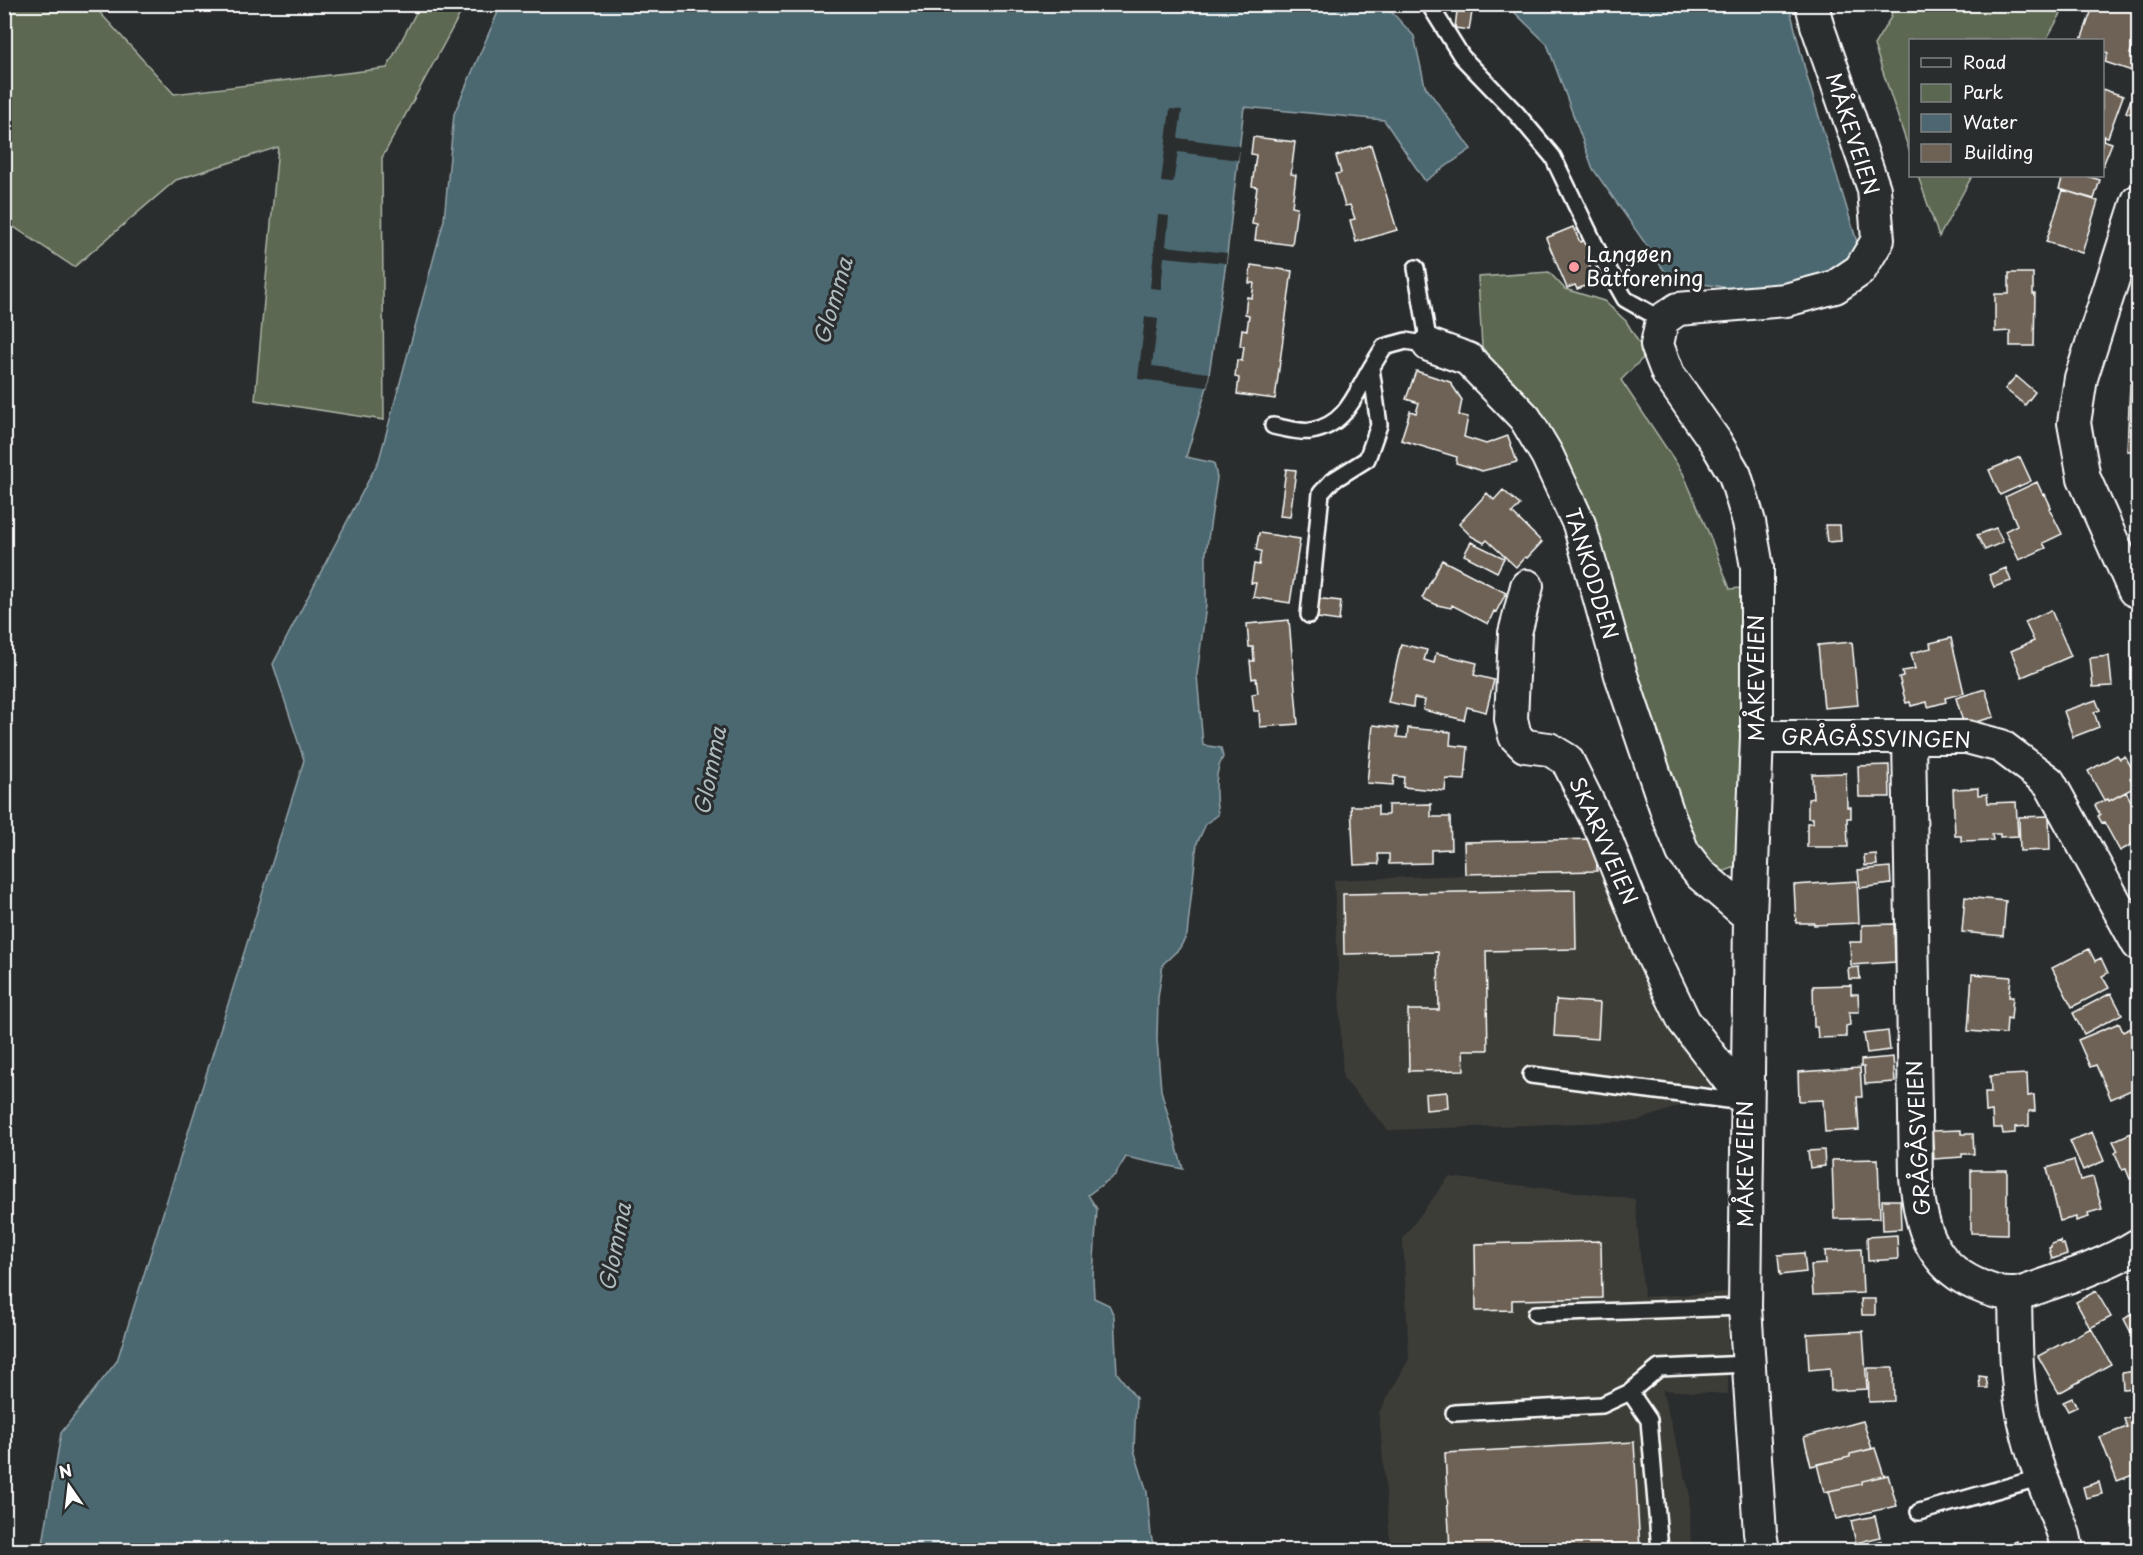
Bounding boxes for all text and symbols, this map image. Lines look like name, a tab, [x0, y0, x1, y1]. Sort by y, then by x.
legend	[1909, 39, 2104, 177]
text: Road	[1963, 48, 2007, 75]
street label: MÅKEVEIEN	[1819, 68, 1889, 199]
text: Park	[1963, 78, 2003, 105]
text: Water	[1963, 108, 2018, 135]
text: Building	[1963, 138, 2033, 165]
place label: Langøen Båtforening	[1586, 237, 1703, 293]
water label: Glomma	[803, 252, 860, 348]
marker: Langøen Båtforening	[1567, 260, 1581, 274]
street label: TANKODDEN	[1558, 504, 1628, 643]
street label: MÅKEVEIEN	[1739, 615, 1771, 741]
street label: GRÅGÅSSVINGEN	[1781, 719, 1971, 755]
water label: Glomma	[684, 723, 733, 818]
street label: SKARVVEIEN	[1562, 771, 1647, 909]
street label: GRÅGÅSVEIEN	[1897, 1060, 1937, 1217]
street label: MÅKEVEIEN	[1728, 1101, 1760, 1227]
water label: Glomma	[589, 1199, 638, 1294]
north arrow	[39, 1456, 99, 1516]
text: N	[56, 1457, 74, 1484]

